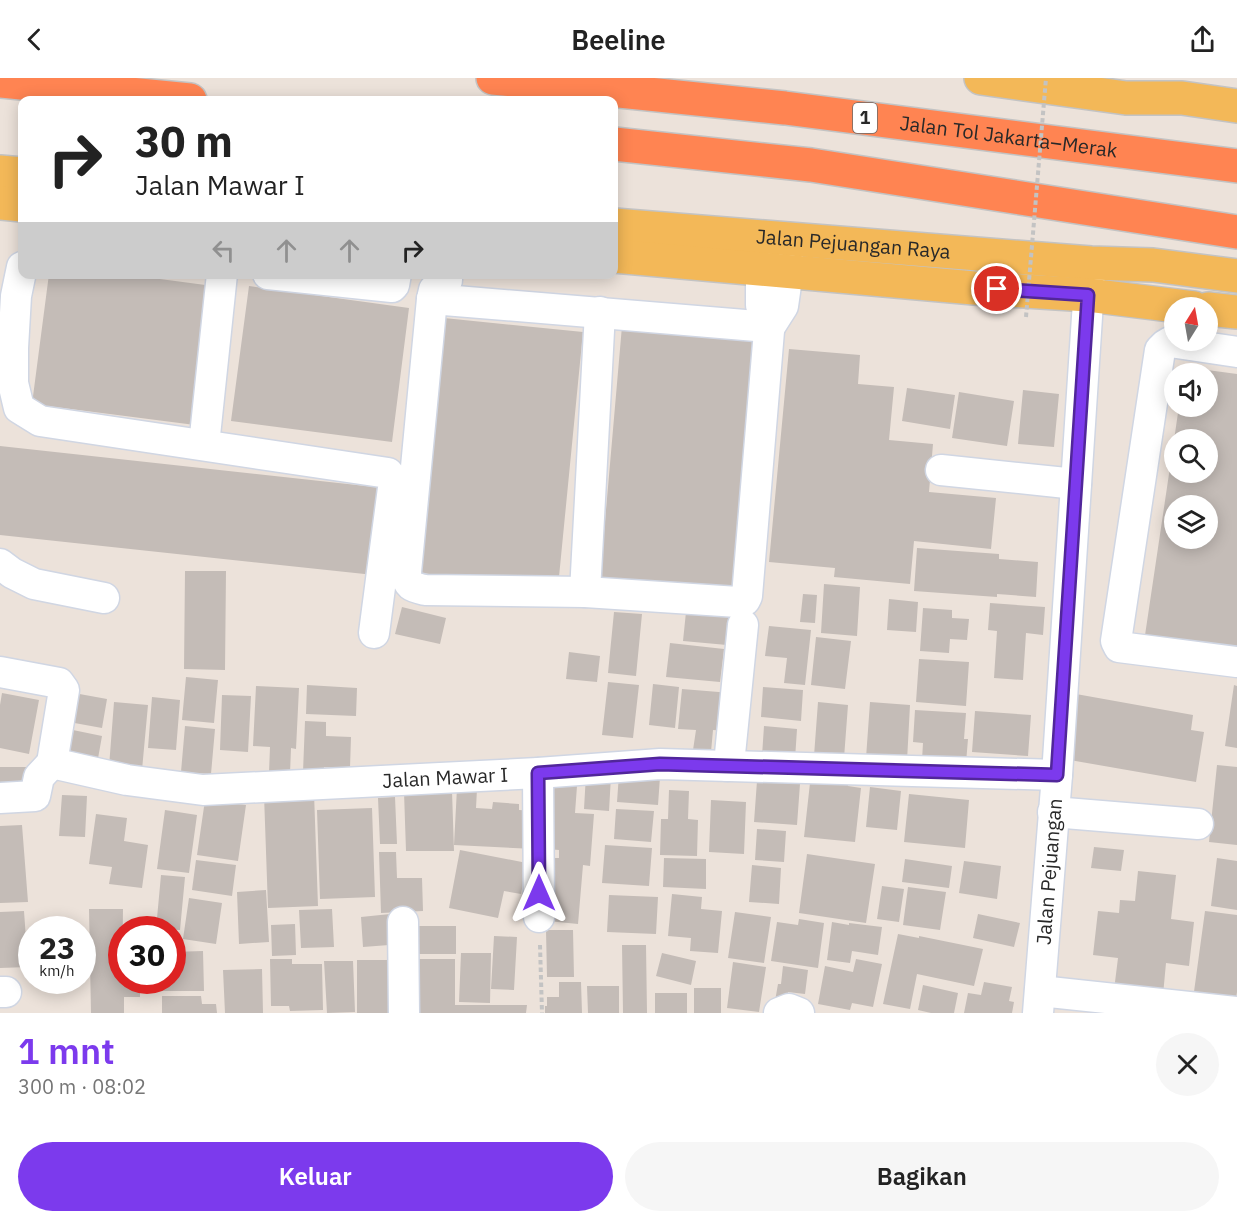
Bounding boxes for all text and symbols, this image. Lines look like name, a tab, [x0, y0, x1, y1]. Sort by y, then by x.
text: Beeline	[571, 22, 666, 57]
icon: back	[18, 23, 51, 56]
icon: share	[1186, 23, 1219, 56]
road number: 1	[853, 103, 877, 133]
street label: Jalan Tol Jakarta–Merak	[898, 109, 1120, 164]
text: 30 m	[135, 114, 233, 169]
icon: right	[36, 120, 114, 198]
text: Jalan Mawar I	[135, 167, 305, 202]
street label: Jalan Pejuangan Raya	[755, 222, 952, 265]
icon: left	[207, 234, 240, 267]
icon: ahead	[270, 234, 303, 267]
icon: ahead	[333, 234, 366, 267]
icon: right	[396, 234, 429, 267]
pin	[971, 263, 1022, 314]
icon: arrive	[980, 272, 1013, 305]
north arrow	[1164, 297, 1218, 351]
map controls	[1164, 297, 1218, 549]
button: sound	[1164, 363, 1218, 417]
button: search	[1164, 429, 1218, 483]
button: layers	[1164, 495, 1218, 549]
street label: Jalan Mawar I	[382, 761, 509, 794]
street label: Jalan Pejuangan	[1030, 797, 1068, 946]
position arrow	[507, 861, 571, 925]
speed limit sign: 30	[108, 916, 186, 994]
text: 23	[39, 928, 75, 967]
text: km/h	[39, 961, 75, 980]
text: 1 mnt	[18, 1027, 115, 1074]
button: close	[1156, 1033, 1219, 1096]
text: 300 m · 08:02	[18, 1073, 146, 1100]
button: Keluar	[18, 1142, 613, 1211]
button: Bagikan	[625, 1142, 1219, 1211]

